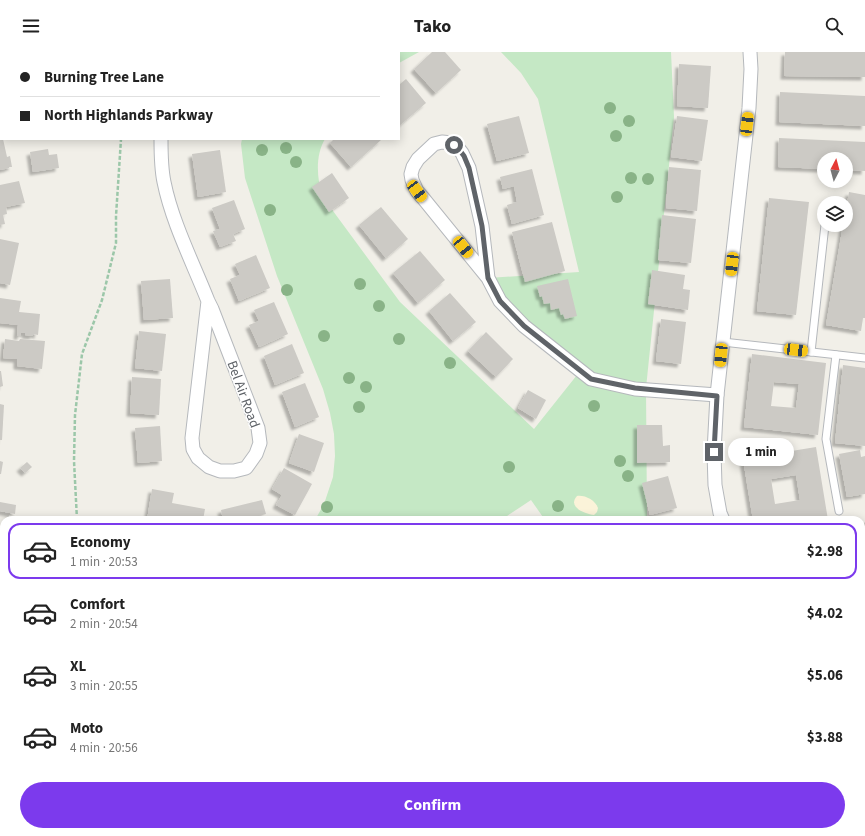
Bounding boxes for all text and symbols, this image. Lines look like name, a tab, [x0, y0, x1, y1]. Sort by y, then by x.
text: Tako	[414, 14, 451, 39]
icon: menu	[20, 15, 42, 37]
icon: search	[823, 15, 845, 37]
text: Burning Tree Lane	[44, 67, 164, 88]
text: North Highlands Parkway	[44, 105, 213, 126]
car	[740, 111, 754, 137]
route start	[445, 136, 463, 154]
north arrow	[817, 152, 853, 188]
map controls	[817, 152, 853, 232]
car	[405, 178, 429, 204]
button: layers	[817, 196, 853, 232]
car	[451, 234, 475, 260]
car	[725, 251, 739, 277]
car	[714, 342, 728, 368]
car	[783, 343, 809, 357]
street label: Bel Air Road	[222, 358, 264, 431]
callout: 1 min	[728, 438, 794, 466]
route end	[705, 443, 723, 461]
text: 1 min	[745, 443, 777, 461]
text: Economy	[70, 532, 131, 553]
icon: car	[22, 533, 58, 569]
text: $2.98	[807, 541, 843, 562]
text: 1 min · 20:53	[70, 553, 138, 571]
text: Comfort	[70, 594, 125, 615]
icon: car	[22, 595, 58, 631]
text: $4.02	[807, 603, 843, 624]
text: 2 min · 20:54	[70, 615, 138, 633]
text: XL	[70, 656, 86, 677]
icon: car	[22, 657, 58, 693]
text: $5.06	[807, 665, 843, 686]
text: 3 min · 20:55	[70, 677, 138, 695]
text: Moto	[70, 718, 103, 739]
icon: car	[22, 719, 58, 755]
text: $3.88	[807, 727, 843, 748]
text: 4 min · 20:56	[70, 739, 138, 757]
button: Confirm	[20, 782, 845, 828]

